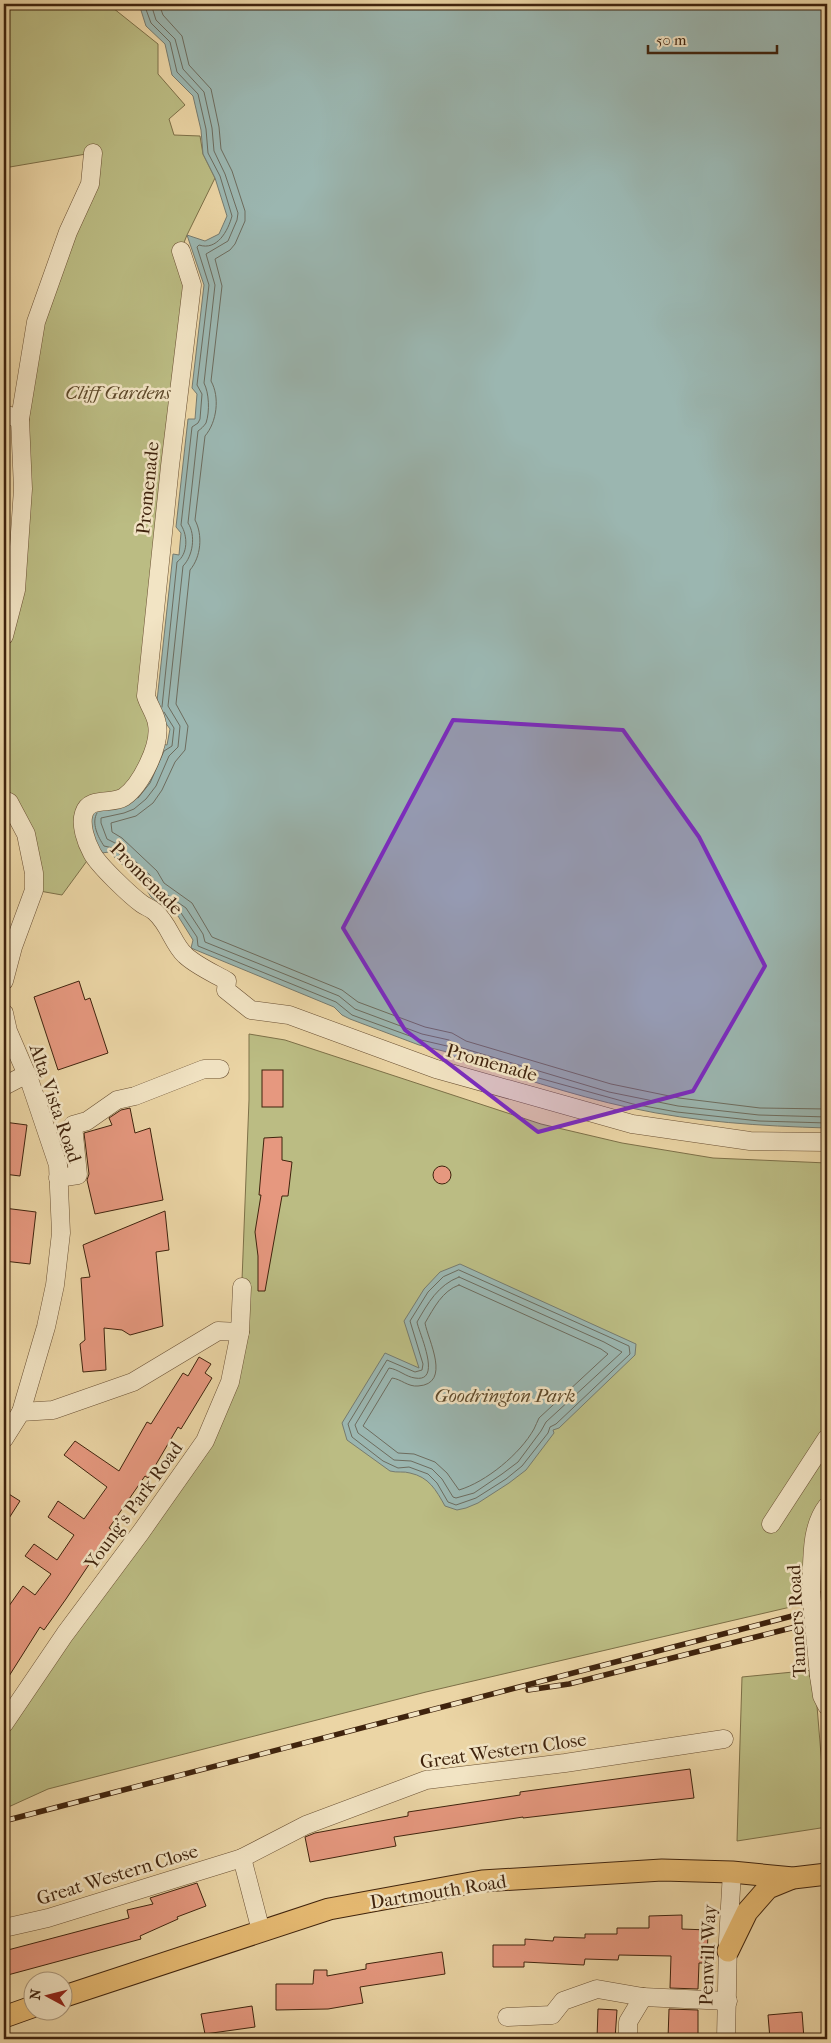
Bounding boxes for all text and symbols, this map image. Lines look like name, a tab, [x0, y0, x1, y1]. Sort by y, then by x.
scale bar	[648, 22, 777, 54]
text: 50 m	[656, 31, 687, 49]
park label: Cliff Gardens	[65, 382, 172, 404]
street label: Promenade	[132, 440, 164, 536]
street label: Promenade	[105, 838, 187, 920]
street label: Promenade	[444, 1039, 540, 1086]
street label: Alta Vista Road	[24, 1040, 86, 1166]
park label: Goodrington Park	[435, 1385, 575, 1407]
street label: Young's Park Road	[80, 1437, 188, 1574]
street label: Tanners Road	[783, 1563, 811, 1678]
street label: Great Western Close	[419, 1728, 588, 1774]
street label: Great Western Close	[34, 1840, 201, 1910]
street label: Dartmouth Road	[368, 1870, 509, 1914]
street label: Penwill Way	[695, 1903, 721, 2006]
north arrow	[22, 1970, 72, 2020]
text: N	[27, 1988, 45, 2001]

